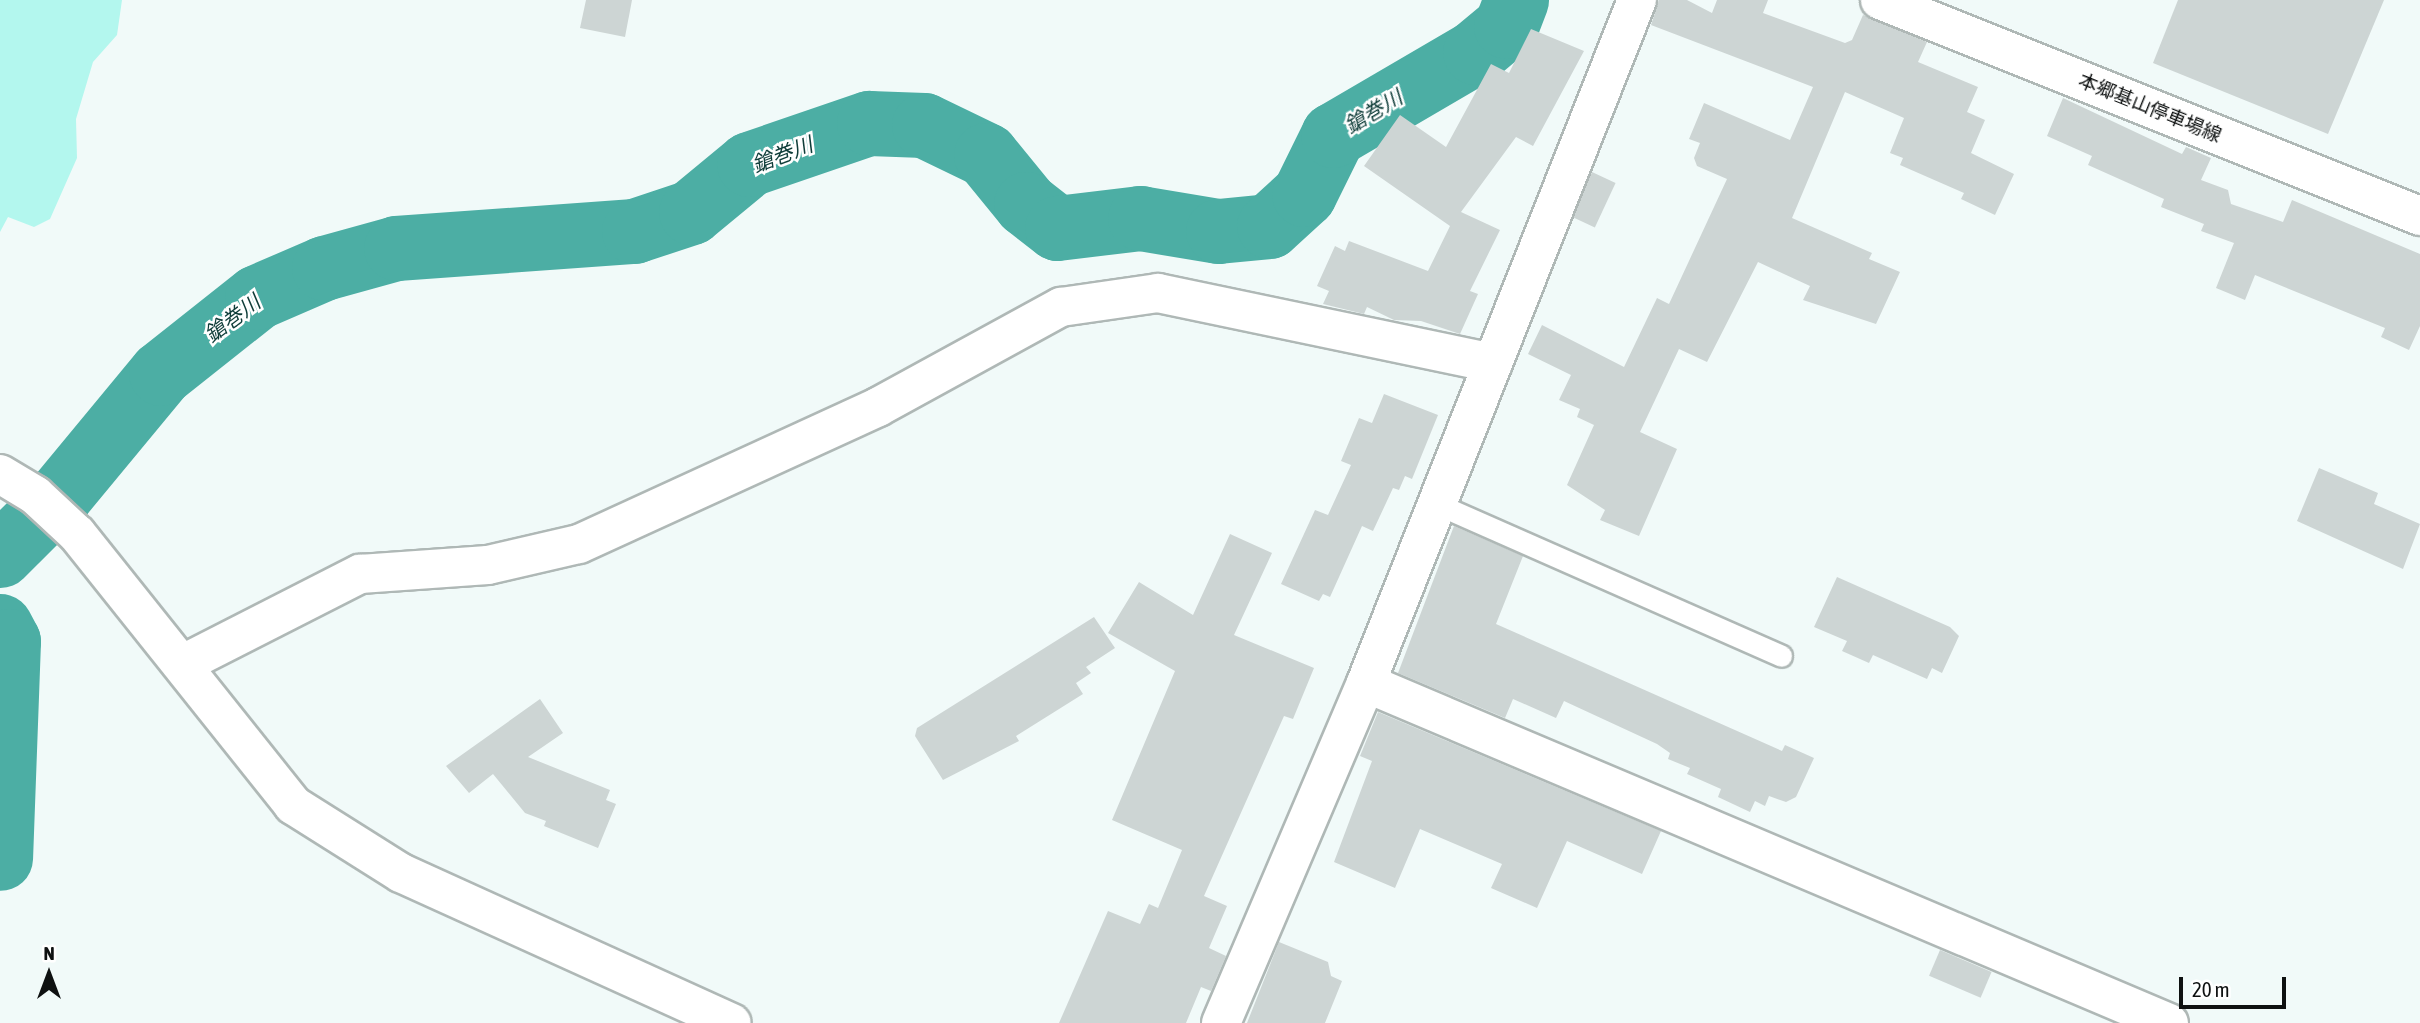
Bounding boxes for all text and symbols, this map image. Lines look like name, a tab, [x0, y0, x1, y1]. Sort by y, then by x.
street label: 本郷基山停車場線	[2075, 69, 2225, 147]
water label: 鎗巻川	[1340, 84, 1406, 138]
water label: 鎗巻川	[748, 131, 816, 177]
water label: 鎗巻川	[199, 289, 265, 347]
north arrow	[14, 939, 84, 1009]
text: N	[43, 942, 55, 964]
scale bar	[2182, 964, 2289, 1008]
text: 20 m	[2192, 977, 2230, 1001]

